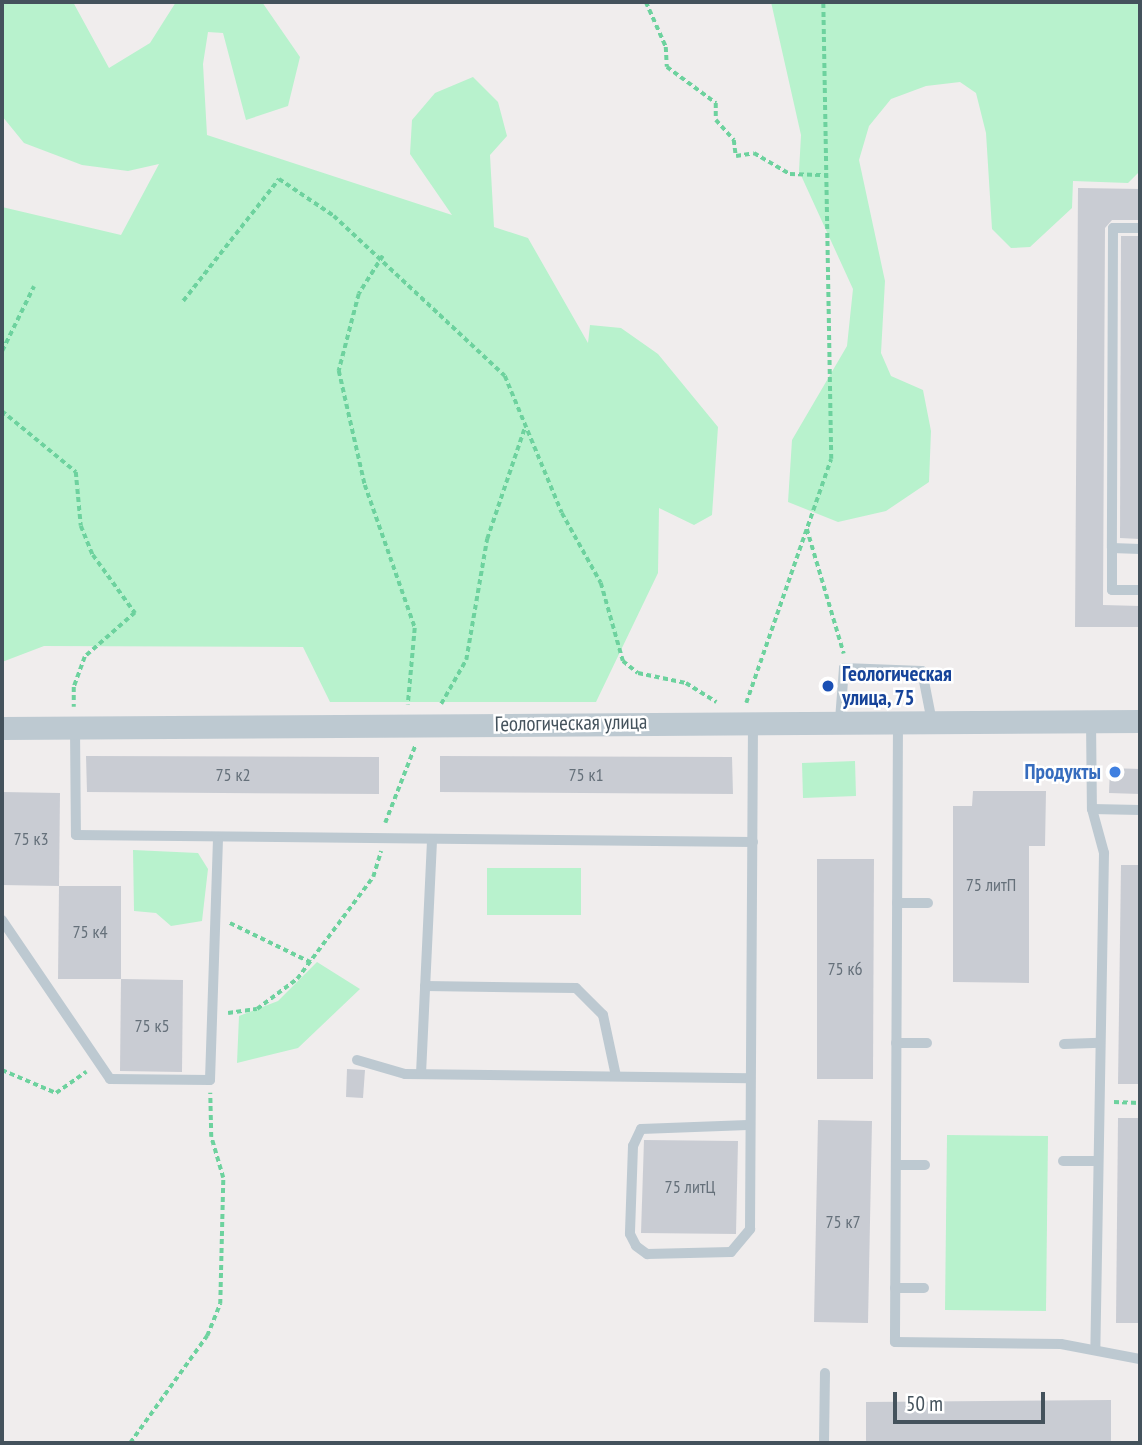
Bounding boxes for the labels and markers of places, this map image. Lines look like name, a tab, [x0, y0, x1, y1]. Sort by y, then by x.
place label: Геологическая улица, 75	[842, 661, 952, 711]
marker: Геологическая улица, 75	[820, 678, 836, 694]
place label: Продукты	[1025, 759, 1101, 785]
marker: Продукты	[1107, 764, 1123, 780]

